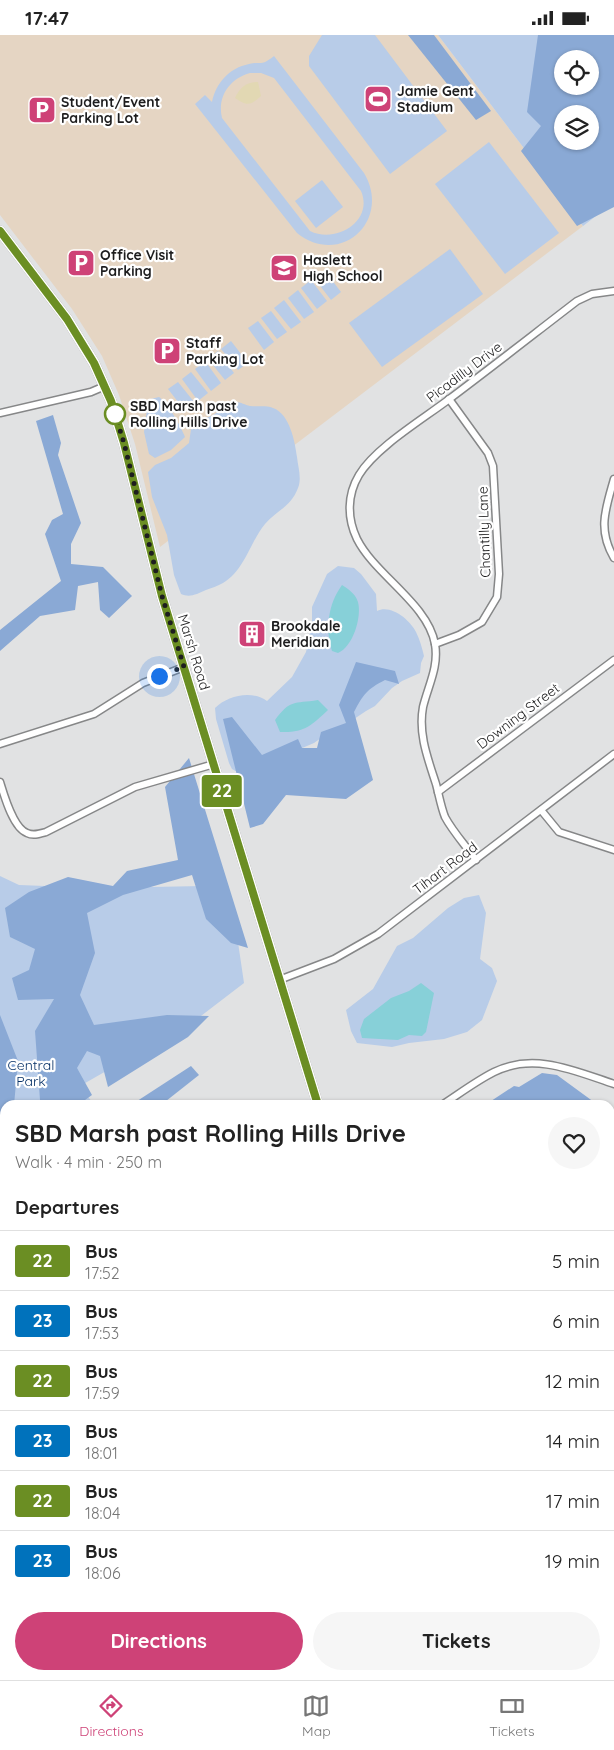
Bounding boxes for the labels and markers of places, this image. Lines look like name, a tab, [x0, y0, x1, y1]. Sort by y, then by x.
place label: Jamie Gent Stadium	[397, 82, 474, 116]
sports icon: Jamie Gent Stadium	[363, 84, 393, 114]
place label: Student/Event Parking Lot	[61, 93, 161, 127]
parking icon: Student/Event Parking Lot	[27, 95, 57, 125]
place label: Office Visit Parking	[100, 246, 174, 280]
parking icon: Office Visit Parking	[66, 248, 96, 278]
place label: Haslett High School	[303, 251, 383, 285]
school or university icon: Haslett High School	[269, 253, 299, 283]
place label: Staff Parking Lot	[186, 334, 264, 368]
parking icon: Staff Parking Lot	[152, 336, 182, 366]
place label: SBD Marsh past Rolling Hills Drive	[130, 397, 247, 431]
marker: SBD Marsh past Rolling Hills Drive	[104, 403, 126, 425]
place label: Brookdale Meridian	[271, 617, 341, 651]
building icon: Brookdale Meridian	[237, 619, 267, 649]

